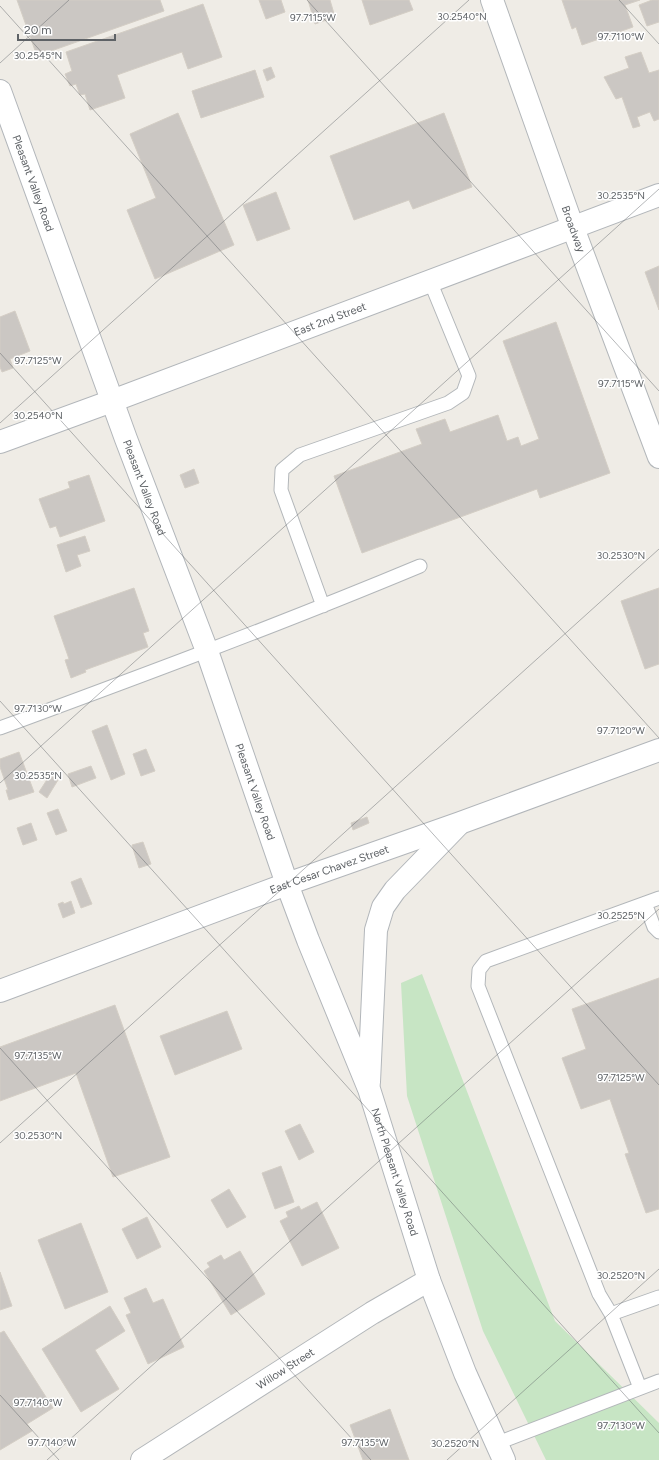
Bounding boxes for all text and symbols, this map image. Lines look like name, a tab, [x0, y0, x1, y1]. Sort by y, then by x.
text: 30.2540°N	[437, 10, 487, 23]
text: 97.7115°W	[290, 11, 336, 24]
scale bar	[18, 16, 115, 42]
text: 20 m	[24, 23, 52, 37]
text: 97.7110°W	[598, 30, 645, 43]
text: 30.2545°N	[14, 49, 62, 62]
street label: Pleasant Valley Road	[9, 133, 56, 233]
text: 30.2535°N	[597, 189, 645, 202]
street label: Broadway	[559, 204, 588, 254]
street label: East 2nd Street	[292, 300, 368, 339]
text: 97.7125°W	[14, 354, 62, 367]
text: 97.7115°W	[598, 377, 644, 390]
text: 30.2540°N	[13, 409, 63, 422]
street label: Pleasant Valley Road	[120, 438, 168, 537]
text: 30.2530°N	[597, 549, 645, 562]
text: 97.7130°W	[14, 702, 62, 715]
text: 97.7120°W	[597, 724, 645, 737]
street label: Pleasant Valley Road	[232, 742, 278, 842]
text: 30.2535°N	[14, 769, 62, 782]
street label: East Cesar Chavez Street	[268, 843, 391, 897]
text: 30.2525°N	[597, 909, 645, 922]
text: 97.7135°W	[14, 1049, 62, 1062]
text: 97.7125°W	[597, 1071, 645, 1084]
street label: North Pleasant Valley Road	[368, 1106, 421, 1237]
text: 30.2530°N	[14, 1129, 62, 1142]
text: 30.2520°N	[597, 1269, 645, 1282]
street label: Willow Street	[254, 1346, 317, 1392]
text: 97.7140°W	[14, 1396, 63, 1409]
text: 97.7130°W	[597, 1419, 645, 1432]
text: 97.7140°W	[28, 1436, 77, 1449]
text: 97.7135°W	[341, 1436, 389, 1449]
text: 30.2520°N	[431, 1437, 479, 1450]

